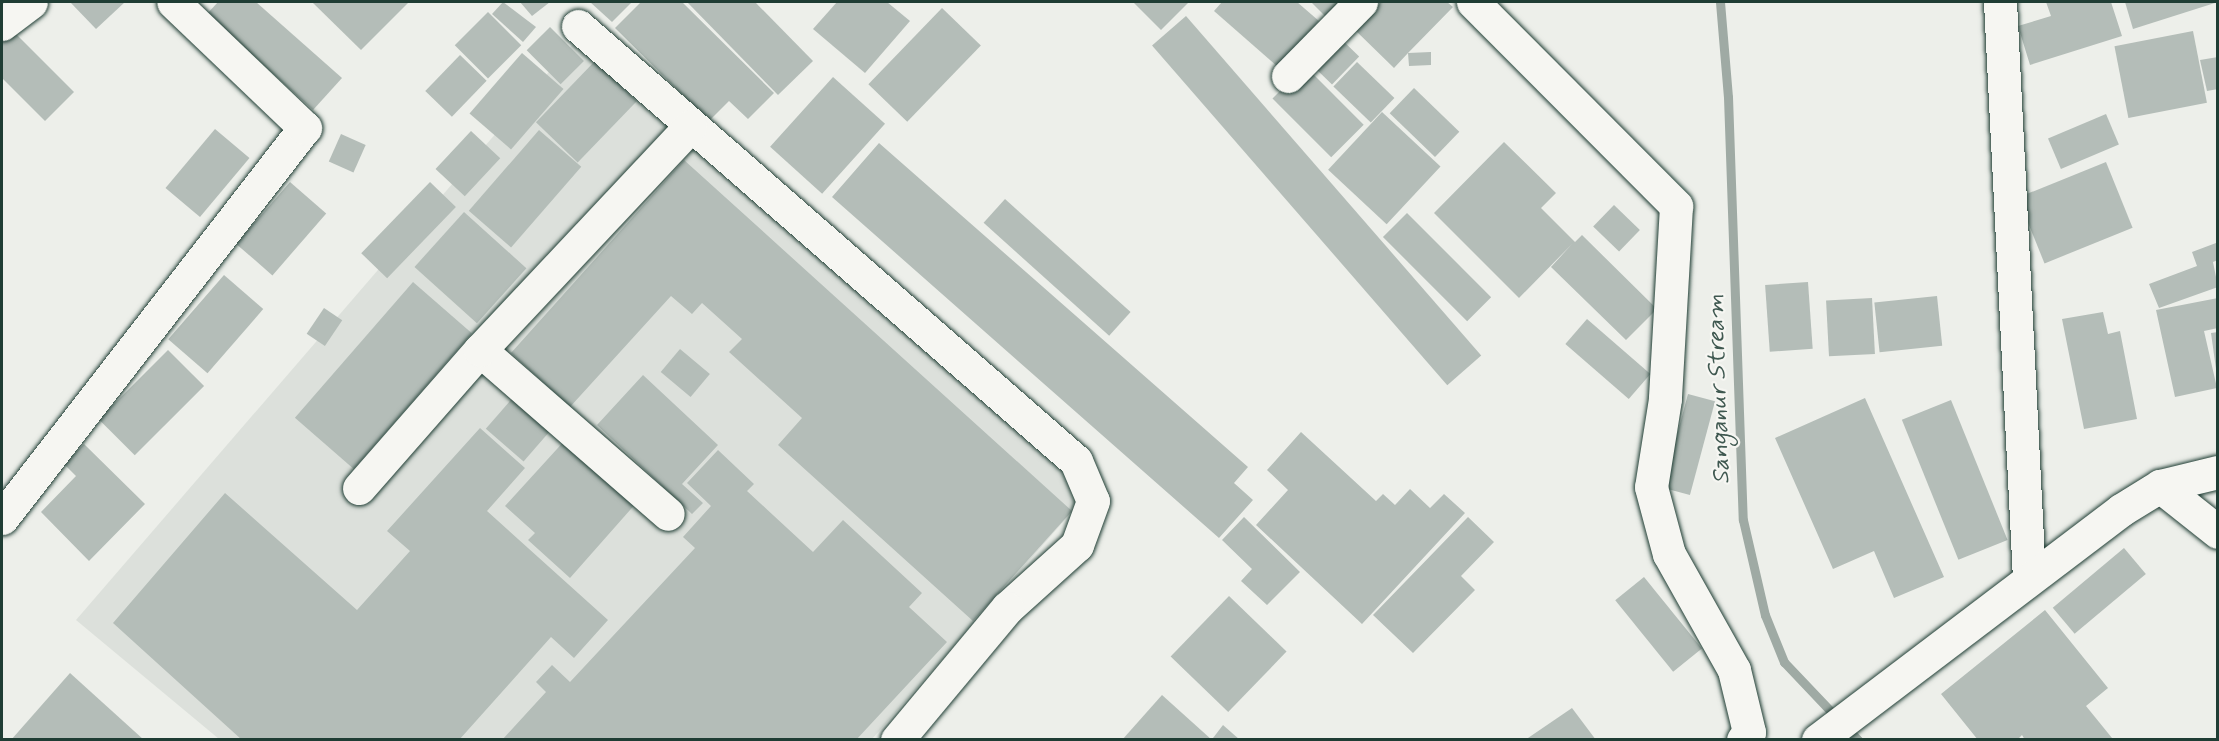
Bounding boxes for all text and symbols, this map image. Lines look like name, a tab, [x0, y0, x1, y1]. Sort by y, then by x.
water label: Sanganur Stream	[1701, 299, 1737, 479]

